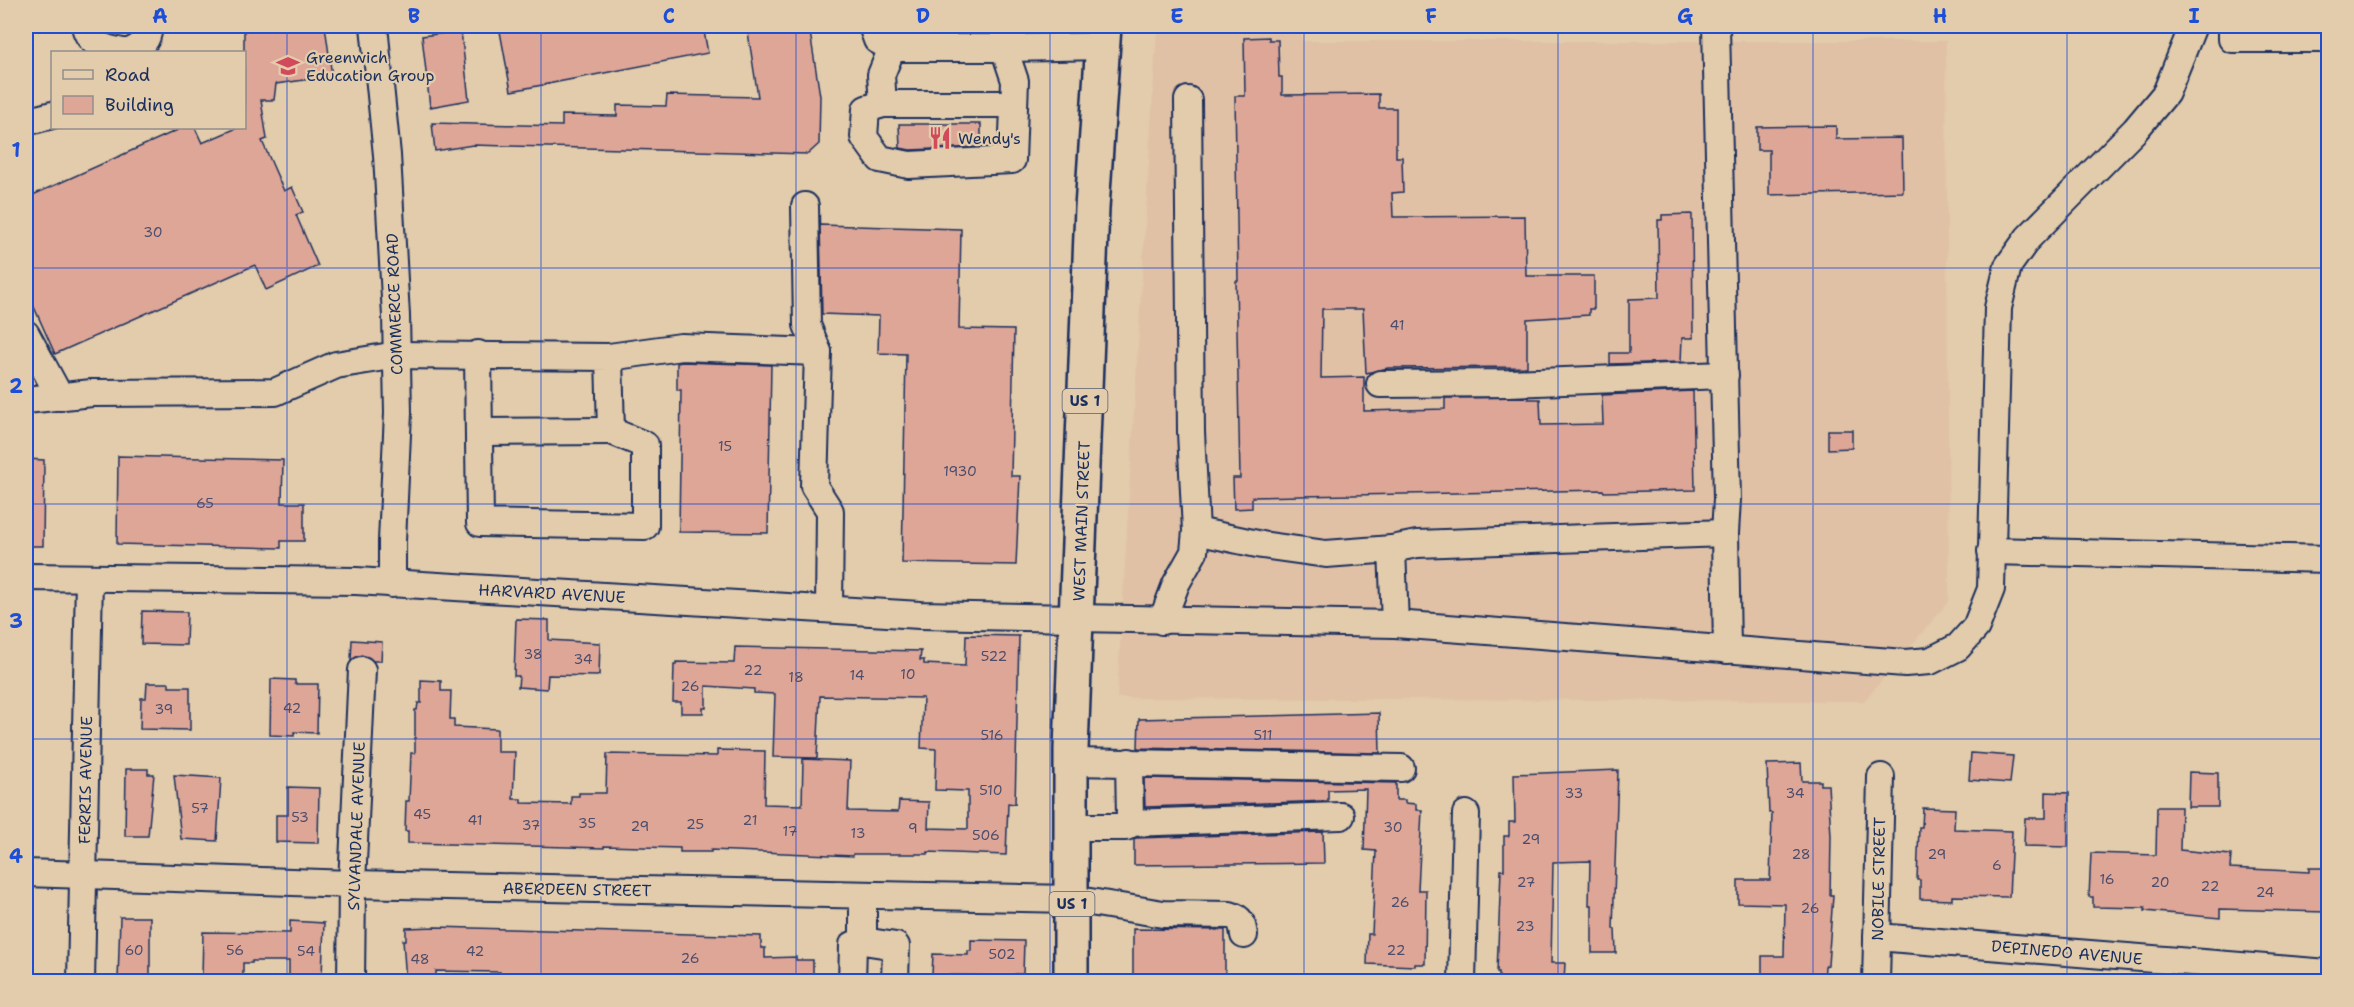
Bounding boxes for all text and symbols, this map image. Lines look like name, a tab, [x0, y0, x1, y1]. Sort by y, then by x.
text: A	[152, 3, 168, 29]
text: B	[408, 3, 420, 29]
text: C	[663, 3, 675, 29]
text: D	[916, 3, 930, 29]
text: E	[1170, 3, 1184, 29]
text: F	[1425, 3, 1437, 29]
text: G	[1677, 3, 1693, 29]
text: H	[1933, 3, 1947, 29]
text: I	[2188, 3, 2200, 29]
place label: Greenwich Education Group	[306, 47, 435, 86]
legend	[51, 51, 246, 129]
school or university icon: Greenwich Education Group	[275, 53, 301, 79]
text: Road	[105, 63, 150, 87]
text: Building	[105, 93, 174, 117]
restaurant icon: Wendy's	[927, 125, 953, 151]
place label: Wendy's	[958, 128, 1021, 149]
text: 1	[11, 137, 21, 163]
house number: 30	[143, 223, 163, 241]
street label: COMMERCE ROAD	[382, 233, 407, 375]
house number: 41	[1390, 316, 1404, 334]
text: 2	[9, 373, 23, 399]
road number: US 1	[1062, 389, 1108, 413]
house number: 15	[718, 437, 732, 455]
street label: WEST MAIN STREET	[1068, 440, 1095, 602]
house number: 1930	[943, 462, 977, 480]
house number: 65	[196, 494, 214, 512]
street label: HARVARD AVENUE	[478, 579, 626, 608]
text: 3	[9, 608, 23, 634]
house number: 38	[523, 645, 543, 663]
house number: 522	[981, 647, 1007, 665]
house number: 34	[573, 650, 593, 668]
house number: 22	[744, 661, 762, 679]
house number: 10	[900, 665, 916, 683]
house number: 14	[849, 666, 865, 684]
house number: 18	[788, 668, 804, 686]
house number: 26	[681, 677, 700, 695]
house number: 42	[283, 699, 301, 717]
house number: 39	[155, 700, 173, 718]
street label: FERRIS AVENUE	[74, 716, 97, 844]
house number: 516	[980, 726, 1004, 744]
house number: 511	[1253, 726, 1273, 744]
street label: SYLVANDALE AVENUE	[343, 741, 370, 911]
house number: 510	[979, 781, 1003, 799]
house number: 33	[1565, 784, 1583, 802]
house number: 34	[1785, 784, 1805, 802]
house number: 57	[191, 799, 209, 817]
house number: 45	[413, 805, 431, 823]
house number: 53	[291, 808, 309, 826]
house number: 41	[468, 811, 482, 829]
house number: 21	[743, 811, 757, 829]
house number: 35	[578, 814, 596, 832]
house number: 25	[686, 815, 704, 833]
house number: 37	[522, 816, 540, 834]
house number: 29	[631, 817, 649, 835]
street label: NOBILE STREET	[1867, 817, 1890, 941]
house number: 30	[1383, 818, 1403, 836]
house number: 9	[908, 819, 918, 837]
house number: 17	[783, 822, 797, 840]
house number: 13	[851, 824, 865, 842]
house number: 506	[972, 826, 1000, 844]
house number: 29	[1522, 830, 1540, 848]
text: 4	[9, 843, 23, 869]
house number: 28	[1791, 845, 1811, 863]
house number: 29	[1928, 845, 1946, 863]
house number: 6	[1992, 856, 2002, 874]
house number: 16	[2099, 870, 2115, 888]
house number: 27	[1517, 873, 1535, 891]
house number: 20	[2150, 873, 2170, 891]
house number: 22	[2201, 877, 2219, 895]
street label: ABERDEEN STREET	[502, 878, 652, 901]
house number: 24	[2256, 883, 2275, 901]
road number: US 1	[1050, 892, 1094, 916]
house number: 26	[1391, 893, 1410, 911]
house number: 26	[1801, 899, 1820, 917]
house number: 23	[1516, 917, 1534, 935]
street label: DEPINEDO AVENUE	[1990, 935, 2144, 970]
house number: 60	[124, 941, 144, 959]
house number: 56	[226, 941, 244, 959]
house number: 22	[1387, 941, 1405, 959]
house number: 54	[297, 942, 315, 960]
house number: 42	[466, 942, 484, 960]
house number: 502	[988, 945, 1016, 963]
house number: 26	[681, 949, 700, 967]
house number: 48	[410, 950, 430, 968]

